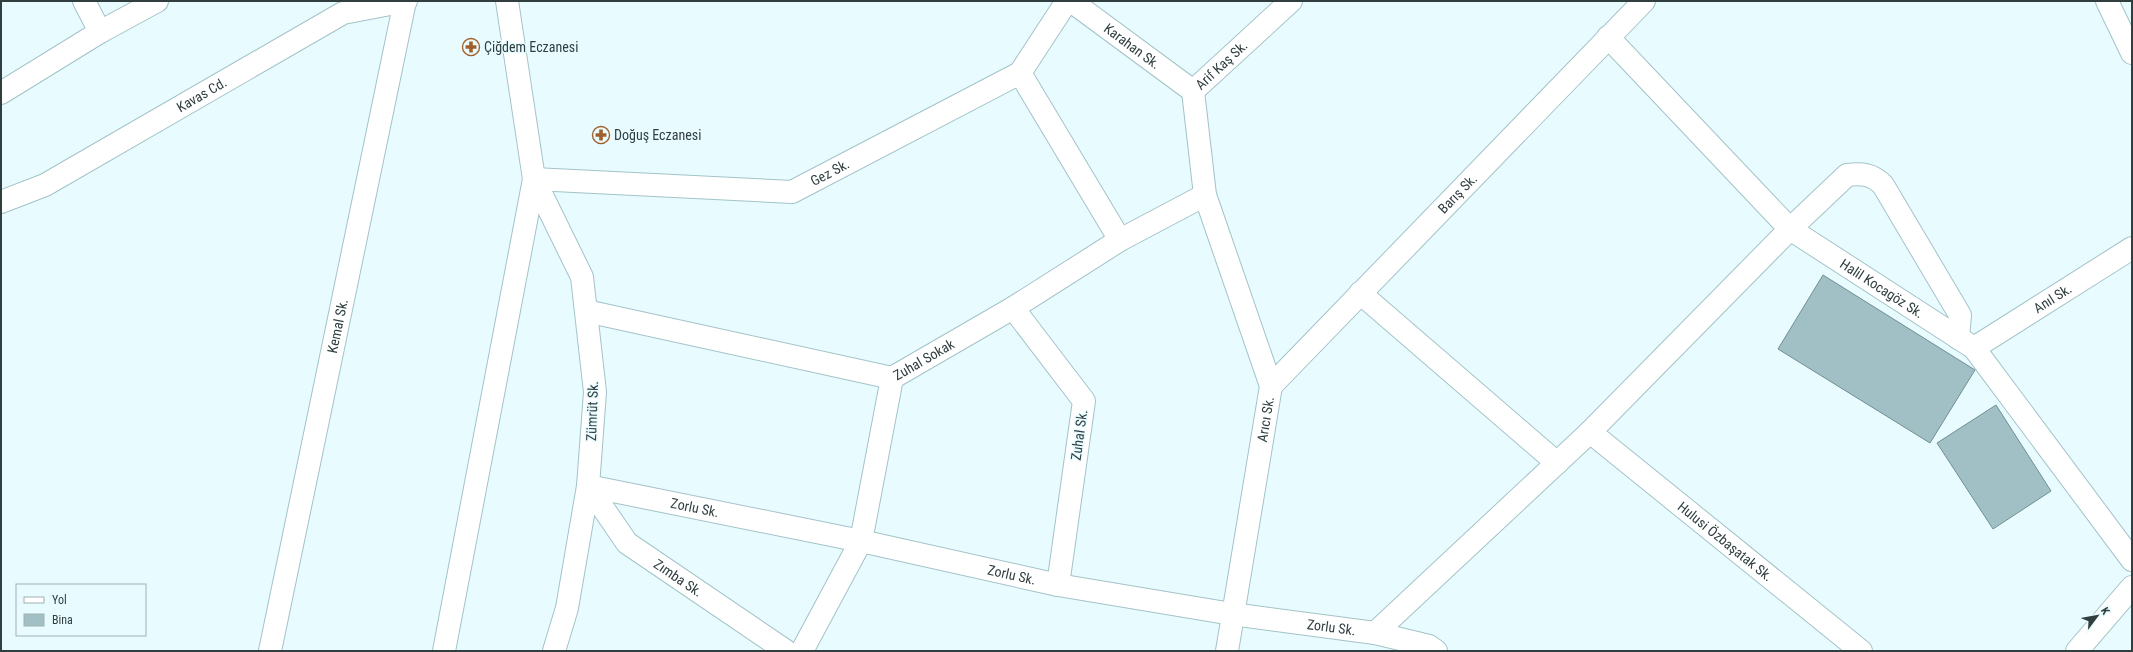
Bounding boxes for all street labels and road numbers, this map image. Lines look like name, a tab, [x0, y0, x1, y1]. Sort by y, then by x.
street label: Karahan Sk.	[1101, 20, 1163, 72]
street label: Arif Kaş Sk.	[1192, 37, 1251, 93]
street label: Kavas Cd.	[174, 74, 229, 115]
street label: Gez Sk.	[808, 156, 852, 189]
street label: Barış Sk.	[1435, 170, 1480, 217]
street label: Halil Kocagöz Sk.	[1837, 256, 1927, 321]
street label: Anıl Sk.	[2031, 280, 2075, 316]
street label: Kemal Sk.	[324, 297, 351, 354]
street label: Zuhal Sokak	[891, 335, 958, 383]
street label: Zümrüt Sk.	[583, 381, 601, 441]
street label: Arıcı Sk.	[1254, 395, 1277, 443]
street label: Zuhal Sk.	[1068, 409, 1090, 461]
street label: Zorlu Sk.	[669, 495, 720, 520]
street label: Hulusi Özbaşatak Sk.	[1675, 498, 1776, 584]
street label: Zımba Sk.	[651, 556, 706, 600]
street label: Zorlu Sk.	[986, 562, 1037, 588]
street label: Zorlu Sk.	[1306, 616, 1357, 638]

